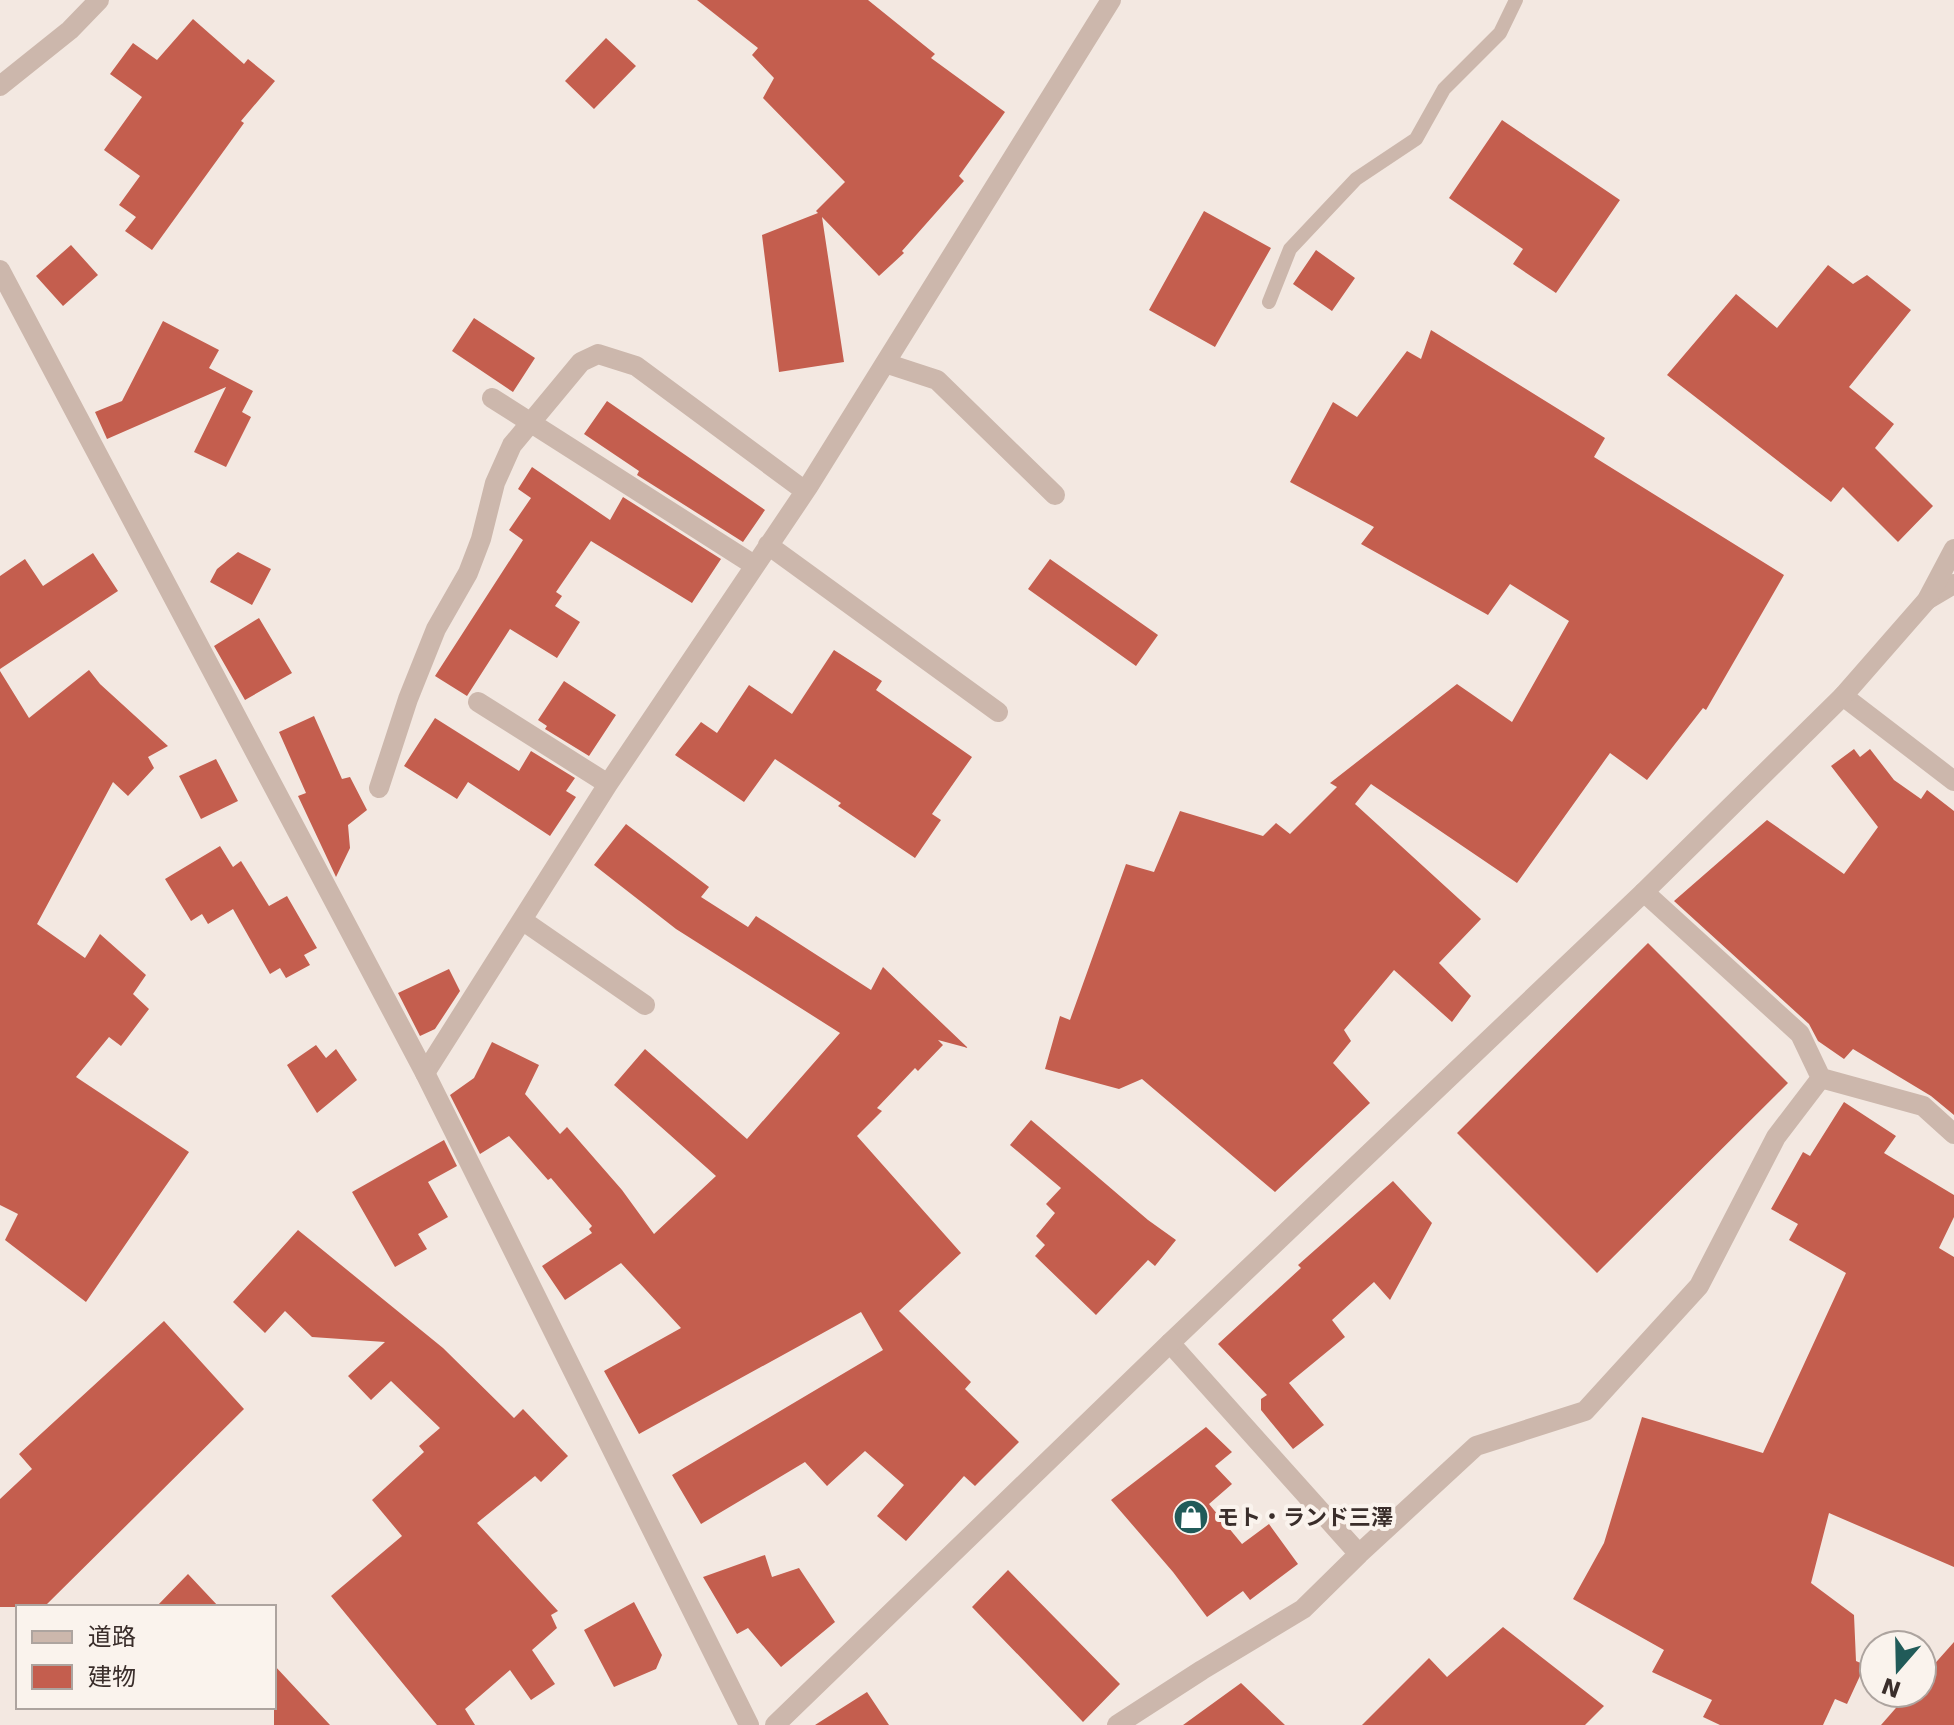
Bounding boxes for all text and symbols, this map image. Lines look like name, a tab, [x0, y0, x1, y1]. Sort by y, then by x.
shop icon: モト・ランド三澤	[1172, 1498, 1210, 1536]
place label: モト・ランド三澤	[1217, 1505, 1393, 1530]
legend	[16, 1605, 276, 1709]
text: 道路	[88, 1623, 136, 1651]
north arrow	[1858, 1629, 1938, 1709]
text: 建物	[88, 1663, 136, 1691]
text: N	[1878, 1672, 1904, 1702]

